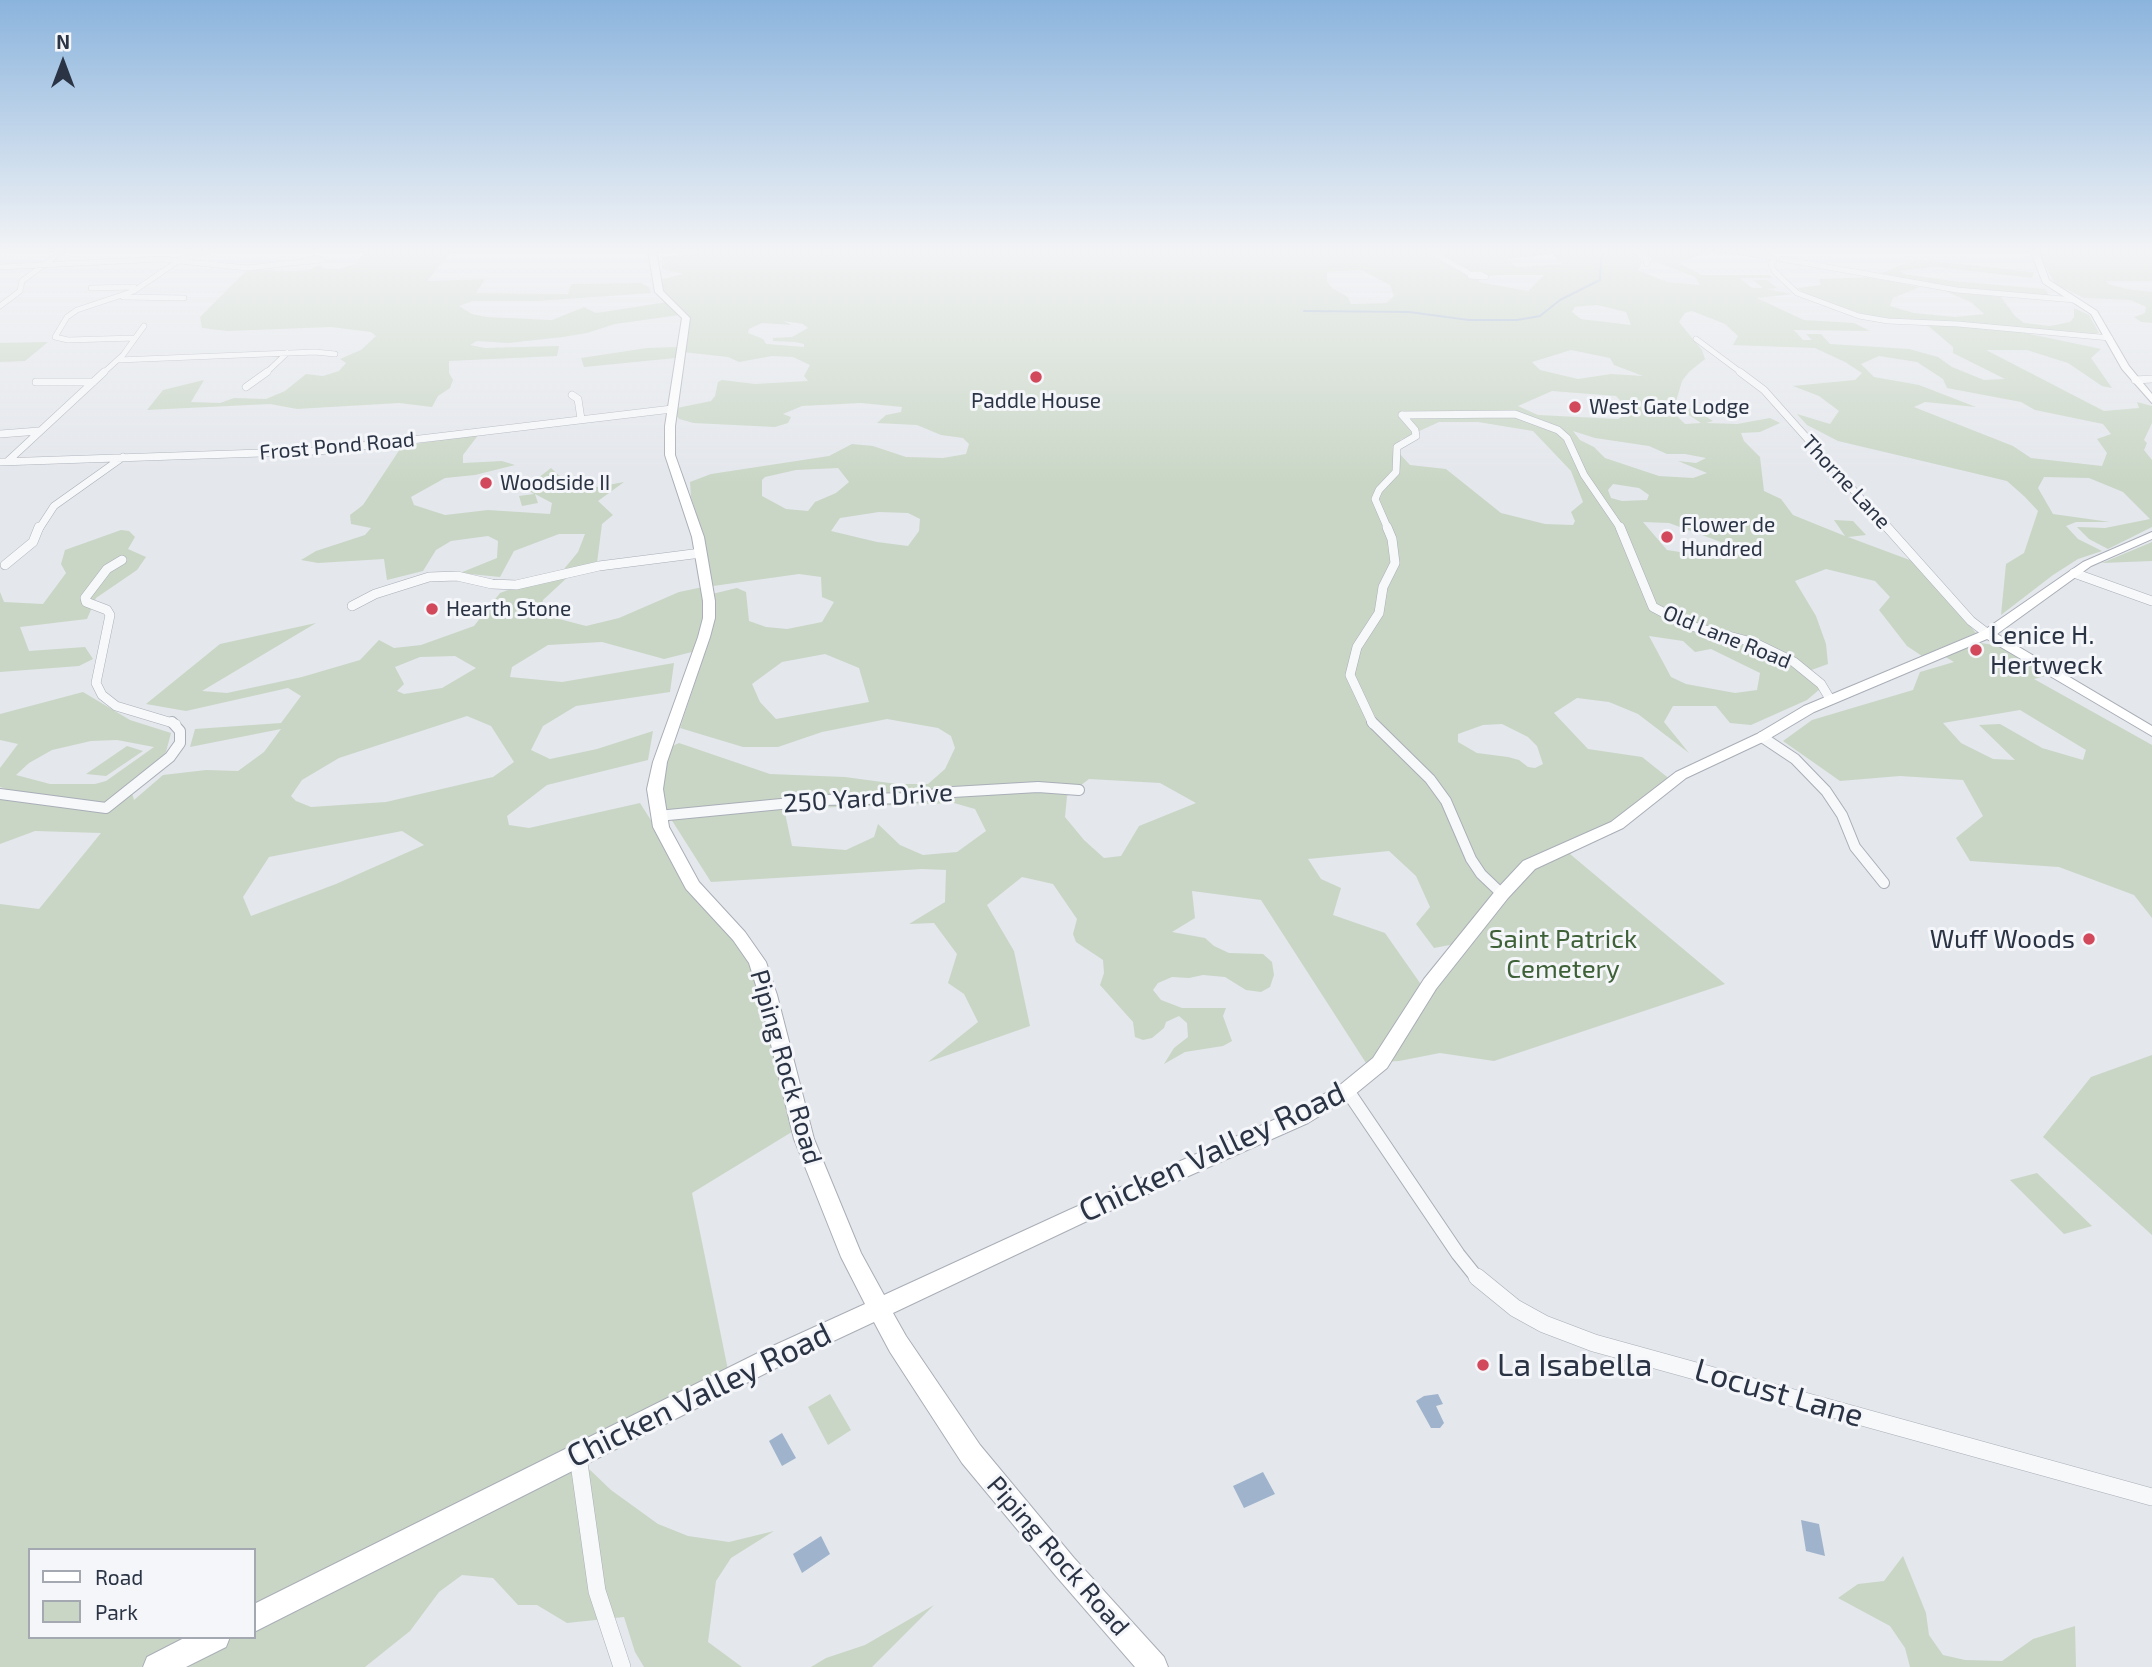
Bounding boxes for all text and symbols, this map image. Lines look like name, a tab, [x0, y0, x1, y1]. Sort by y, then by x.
north arrow	[28, 28, 98, 98]
text: N	[56, 30, 70, 53]
marker: Paddle House	[1028, 369, 1044, 385]
place label: Paddle House	[971, 388, 1101, 414]
place label: West Gate Lodge	[1589, 394, 1749, 420]
marker: West Gate Lodge	[1567, 399, 1583, 415]
street label: Frost Pond Road	[258, 427, 416, 465]
street label: Thorne Lane	[1796, 430, 1896, 534]
place label: Woodside II	[500, 470, 610, 496]
marker: Woodside II	[478, 475, 494, 491]
place label: Flower de Hundred	[1681, 512, 1775, 562]
marker: Flower de Hundred	[1659, 529, 1675, 545]
place label: Hearth Stone	[446, 596, 571, 622]
street label: Old Lane Road	[1659, 600, 1795, 674]
marker: Hearth Stone	[424, 601, 440, 617]
place label: Lenice H. Hertweck	[1990, 619, 2103, 680]
marker: Lenice H. Hertweck	[1968, 642, 1984, 658]
street label: 250 Yard Drive	[782, 777, 954, 819]
park label: Saint Patrick Cemetery	[1489, 923, 1637, 984]
place label: Wuff Woods	[1930, 923, 2075, 955]
marker: Wuff Woods	[2081, 931, 2097, 947]
street label: Piping Rock Road	[743, 966, 829, 1168]
street label: Chicken Valley Road	[1073, 1073, 1351, 1231]
street label: Chicken Valley Road	[561, 1314, 837, 1476]
place label: La Isabella	[1497, 1346, 1652, 1384]
street label: Locust Lane	[1690, 1351, 1868, 1435]
marker: La Isabella	[1475, 1357, 1491, 1373]
street label: Piping Rock Road	[980, 1470, 1136, 1642]
legend	[28, 1548, 256, 1639]
text: Road	[95, 1564, 143, 1589]
text: Park	[95, 1599, 138, 1624]

